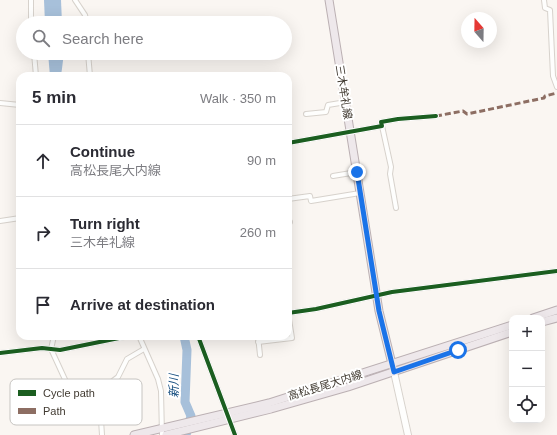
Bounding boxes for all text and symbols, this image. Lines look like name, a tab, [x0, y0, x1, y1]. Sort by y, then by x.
north arrow	[461, 12, 497, 48]
search box	[16, 16, 292, 60]
icon: search	[30, 27, 52, 49]
text: Search here	[62, 30, 144, 47]
street label: 三木牟礼線	[334, 64, 354, 120]
text: 5 min	[32, 88, 76, 107]
text: Walk · 350 m	[200, 91, 276, 106]
text: Continue	[70, 143, 135, 160]
icon: ahead	[32, 150, 54, 172]
text: 90 m	[247, 153, 276, 168]
text: 高松長尾大内線	[70, 163, 161, 178]
route end	[348, 163, 366, 181]
text: Turn right	[70, 215, 140, 232]
icon: right	[32, 222, 54, 244]
text: 260 m	[240, 225, 276, 240]
text: 三木牟礼線	[70, 235, 135, 250]
icon: arrive	[32, 294, 54, 316]
text: Arrive at destination	[70, 296, 215, 313]
map controls	[509, 315, 545, 423]
button: +	[509, 315, 545, 351]
route start	[449, 341, 467, 359]
button: −	[509, 351, 545, 387]
street label: 高松長尾大内線	[286, 368, 364, 402]
water label: 新川	[167, 372, 181, 398]
legend	[10, 379, 142, 425]
text: Cycle path	[43, 387, 95, 399]
button: locate	[509, 387, 545, 423]
text: Path	[43, 405, 66, 417]

